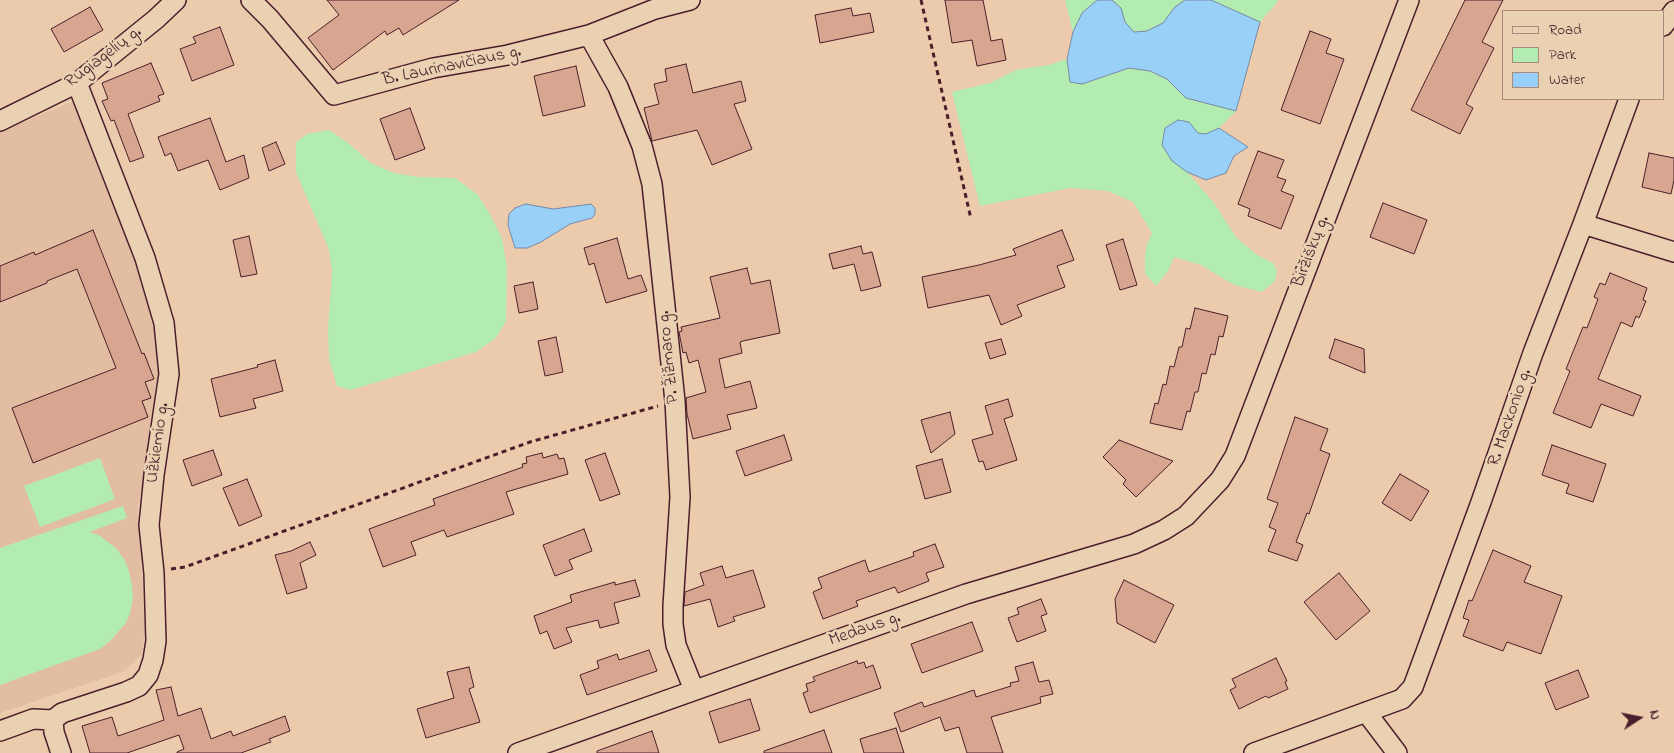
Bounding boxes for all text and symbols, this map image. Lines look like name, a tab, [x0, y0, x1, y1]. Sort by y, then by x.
legend	[1502, 10, 1664, 100]
text: Road	[1549, 19, 1582, 41]
street label: Rugiagėlių g.	[61, 22, 147, 94]
street label: B. Laurinavičiaus g.	[381, 42, 523, 92]
text: Park	[1549, 44, 1576, 66]
text: Water	[1549, 69, 1585, 91]
street label: Biržiškų g.	[1288, 213, 1336, 291]
street label: P. Žižmaro g.	[654, 309, 686, 405]
street label: R. Mackonio g.	[1484, 366, 1538, 470]
street label: Užkiemio g.	[143, 401, 175, 485]
street label: Medaus g.	[826, 608, 904, 652]
north arrow	[1614, 693, 1664, 743]
text: N	[1643, 708, 1665, 722]

